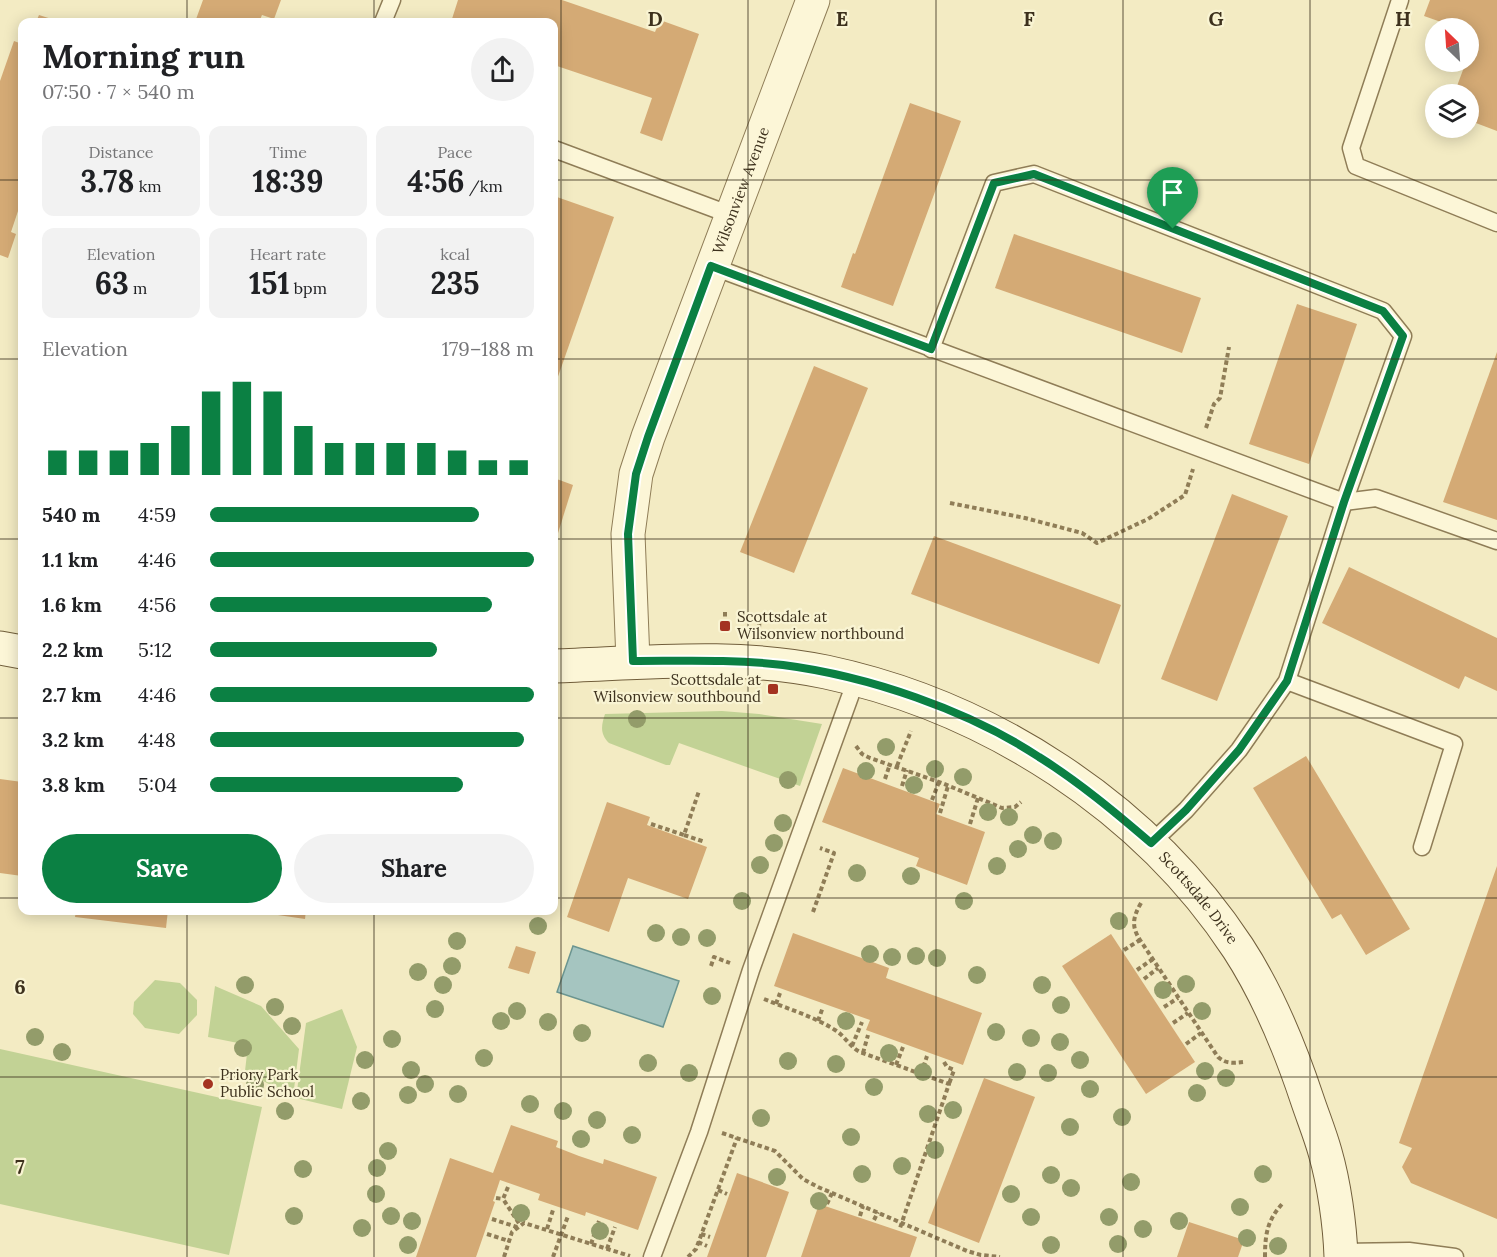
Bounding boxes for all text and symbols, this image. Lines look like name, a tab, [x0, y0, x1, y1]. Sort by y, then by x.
text: D	[647, 6, 663, 31]
text: E	[836, 6, 848, 31]
text: F	[1023, 6, 1035, 31]
text: G	[1208, 6, 1224, 31]
text: H	[1395, 6, 1411, 31]
north arrow	[1425, 18, 1479, 72]
map controls	[1425, 18, 1479, 138]
text: Morning run	[42, 35, 245, 77]
button: share	[471, 38, 534, 101]
text: 07:50 · 7 × 540 m	[42, 79, 195, 104]
button: layers	[1425, 84, 1479, 138]
street label: Wilsonview Avenue	[708, 124, 773, 257]
text: Distance	[88, 142, 154, 162]
text: Time	[269, 142, 307, 162]
text: Pace	[438, 142, 472, 162]
text: 3.78	[80, 162, 135, 200]
text: 18:39	[253, 162, 323, 200]
text: 4:56	[407, 162, 465, 200]
pin	[1147, 167, 1198, 229]
text: km	[135, 176, 162, 196]
text: /km	[465, 176, 503, 196]
icon: arrive	[1156, 176, 1189, 209]
text: Elevation	[87, 244, 155, 264]
text: Heart rate	[250, 244, 326, 264]
text: kcal	[440, 244, 470, 264]
text: 63	[95, 264, 129, 302]
text: 151	[249, 264, 290, 302]
text: 235	[431, 264, 480, 302]
text: m	[129, 278, 147, 298]
text: bpm	[290, 278, 327, 298]
text: Elevation	[42, 336, 128, 361]
text: 179–188 m	[442, 336, 534, 361]
text: 540 m	[42, 502, 100, 527]
text: 4:59	[138, 502, 176, 527]
text: 1.1 km	[42, 547, 98, 572]
text: 4:46	[138, 547, 176, 572]
text: 1.6 km	[42, 592, 102, 617]
text: 4:56	[138, 592, 176, 617]
place label: Scottsdale at Wilsonview northbound	[737, 607, 904, 643]
marker: Scottsdale at Wilsonview northbound	[718, 619, 732, 633]
text: 2.2 km	[42, 637, 104, 662]
text: 5:12	[138, 637, 172, 662]
place label: Scottsdale at Wilsonview southbound	[594, 670, 761, 706]
text: 2.7 km	[42, 682, 102, 707]
text: 4:46	[138, 682, 176, 707]
marker: Scottsdale at Wilsonview southbound	[766, 682, 780, 696]
text: 3.2 km	[42, 727, 104, 752]
text: 4:48	[138, 727, 176, 752]
text: 3.8 km	[42, 772, 105, 797]
text: 5:04	[138, 772, 177, 797]
button: Save	[42, 834, 282, 903]
button: Share	[294, 834, 534, 903]
street label: Scottsdale Drive	[1155, 847, 1242, 947]
text: 6	[14, 974, 26, 999]
place label: Priory Park Public School	[220, 1065, 314, 1101]
marker: Priory Park Public School	[201, 1077, 215, 1091]
text: 7	[15, 1154, 25, 1179]

